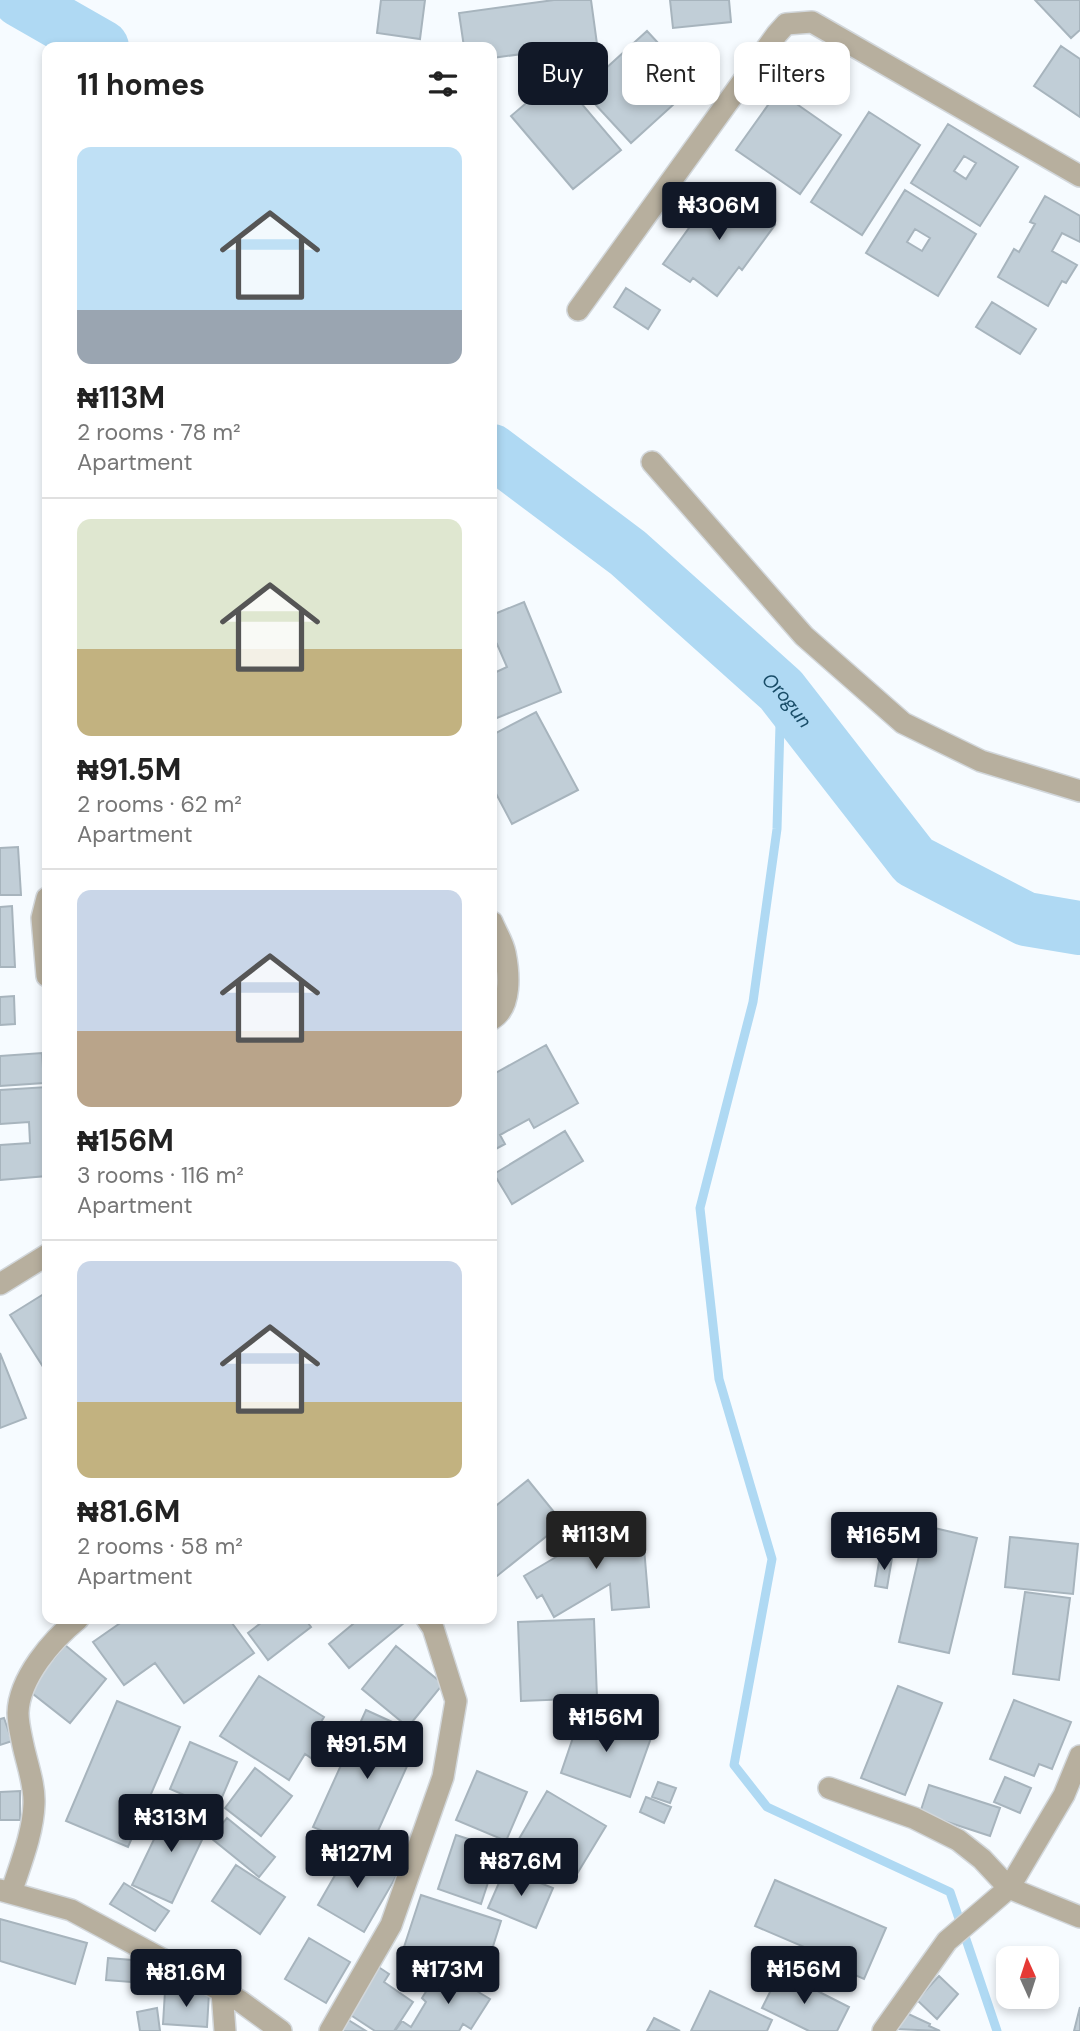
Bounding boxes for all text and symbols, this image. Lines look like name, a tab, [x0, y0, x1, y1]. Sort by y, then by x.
chip: Buy	[518, 42, 608, 105]
chip: Rent	[622, 42, 720, 105]
chip: Filters	[734, 42, 850, 105]
text: 11 homes	[77, 65, 205, 104]
icon: filters	[424, 65, 462, 103]
pin: ₦306M	[670, 182, 768, 242]
text: ₦306M	[678, 190, 760, 220]
icon: home	[207, 192, 333, 318]
text: ₦113M	[77, 378, 165, 417]
text: 2 rooms · 78 m²	[77, 417, 241, 447]
text: Apartment	[77, 447, 192, 477]
icon: home	[207, 564, 333, 690]
water label: Orogun	[757, 667, 818, 733]
text: ₦91.5M	[77, 750, 181, 789]
text: 2 rooms · 62 m²	[77, 789, 242, 819]
text: Apartment	[77, 819, 192, 849]
icon: home	[207, 935, 333, 1061]
text: ₦156M	[77, 1121, 174, 1160]
text: 3 rooms · 116 m²	[77, 1160, 244, 1190]
text: Apartment	[77, 1190, 192, 1220]
icon: home	[207, 1306, 333, 1432]
text: ₦81.6M	[77, 1492, 180, 1531]
pin: ₦113M	[547, 1512, 645, 1571]
pin: ₦165M	[835, 1512, 933, 1572]
text: ₦113M	[562, 1519, 630, 1549]
text: ₦165M	[847, 1520, 921, 1550]
text: 2 rooms · 58 m²	[77, 1531, 243, 1561]
text: Apartment	[77, 1561, 192, 1591]
pin: ₦156M	[557, 1694, 655, 1754]
text: ₦156M	[569, 1702, 643, 1732]
pin: ₦91.5M	[310, 1722, 424, 1781]
text: ₦91.5M	[327, 1729, 407, 1759]
pin: ₦313M	[122, 1794, 220, 1854]
text: ₦313M	[135, 1802, 207, 1832]
pin: ₦127M	[308, 1830, 406, 1890]
text: ₦127M	[322, 1838, 392, 1868]
pin: ₦87.6M	[464, 1839, 578, 1898]
text: ₦87.6M	[480, 1846, 562, 1876]
pin: ₦173M	[399, 1946, 497, 2006]
pin: ₦156M	[755, 1946, 853, 2006]
north arrow	[996, 1946, 1059, 2009]
map controls	[996, 1946, 1059, 2009]
pin: ₦81.6M	[129, 1950, 243, 2009]
text: ₦173M	[412, 1954, 484, 1984]
text: ₦156M	[767, 1954, 841, 1984]
text: ₦81.6M	[146, 1957, 226, 1987]

